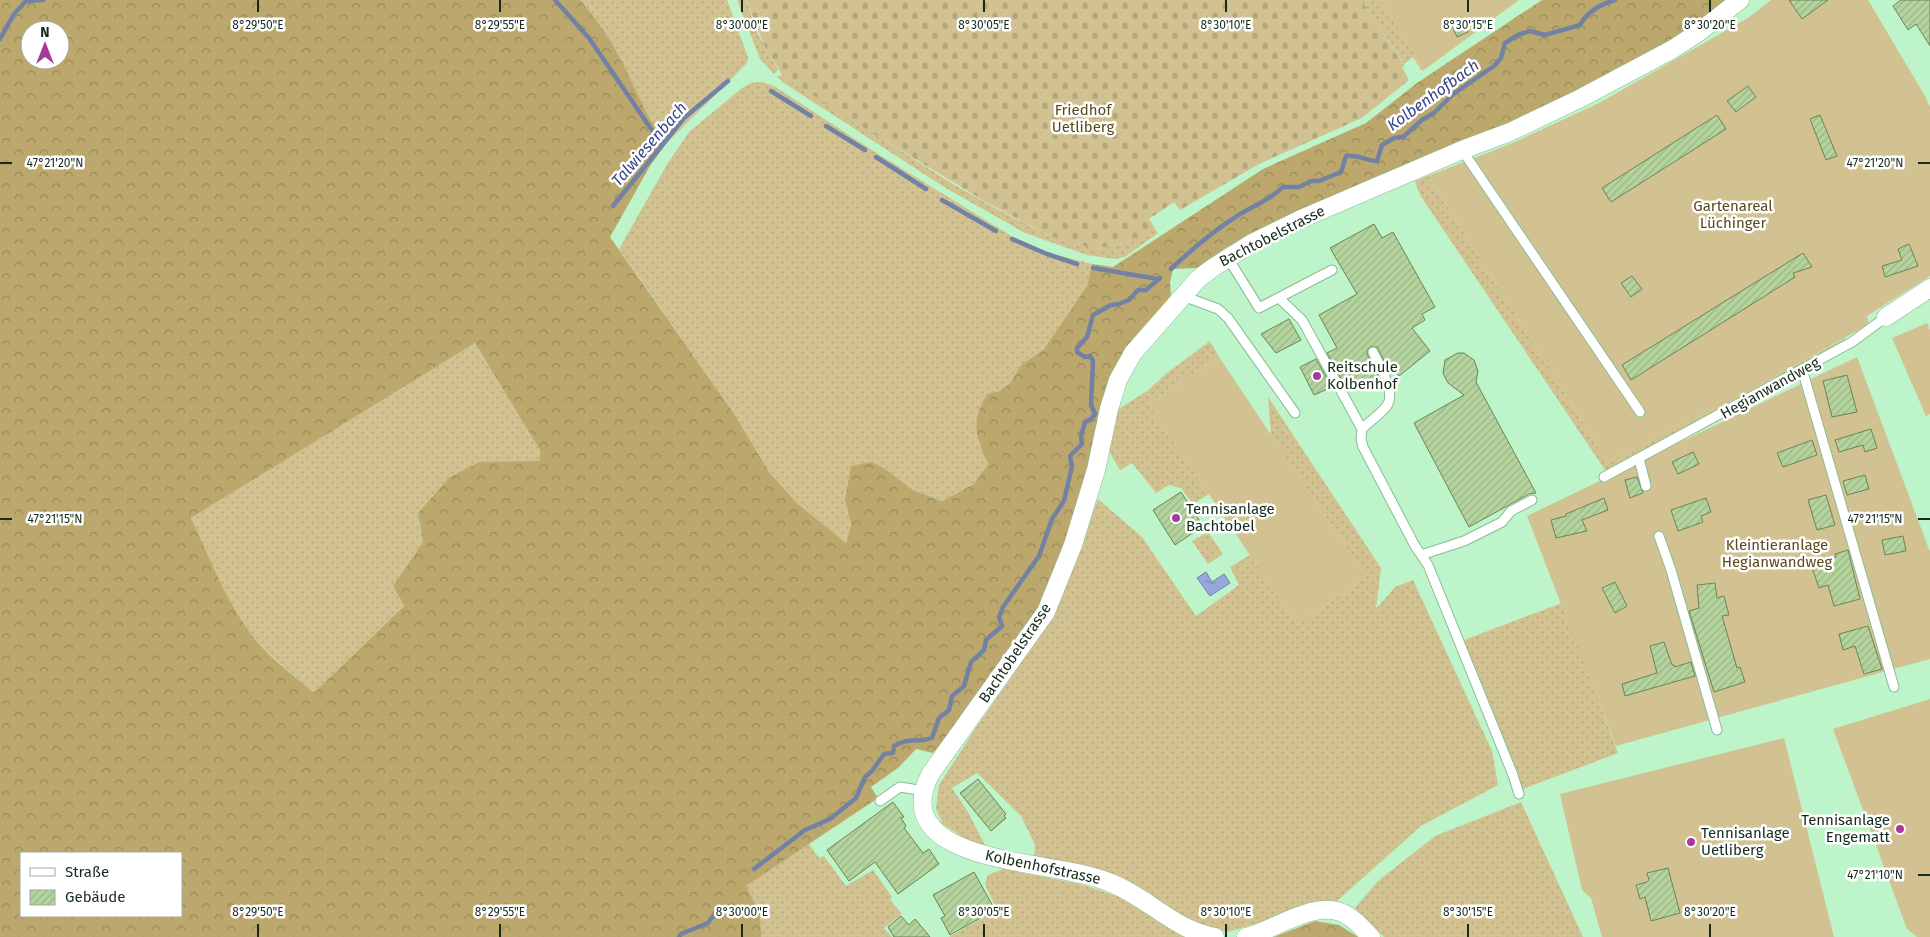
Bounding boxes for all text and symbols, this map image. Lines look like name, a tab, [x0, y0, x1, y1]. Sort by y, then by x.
text: 8°29'50"E	[232, 18, 284, 32]
text: 8°29'55"E	[475, 18, 525, 32]
text: 8°30'00"E	[716, 18, 768, 32]
text: 8°30'05"E	[958, 18, 1010, 32]
text: 8°30'10"E	[1200, 18, 1252, 32]
text: 8°30'15"E	[1443, 18, 1493, 32]
text: 8°30'20"E	[1684, 18, 1736, 32]
north arrow	[20, 20, 70, 70]
text: N	[40, 24, 50, 41]
water label: Kolbenhofbach	[1383, 55, 1483, 135]
water label: Talwiesenbach	[607, 98, 691, 190]
park label: Friedhof Uetliberg	[1052, 101, 1114, 136]
text: 47°21'20"N	[27, 156, 83, 170]
text: 47°21'20"N	[1847, 156, 1903, 170]
park label: Gartenareal Lüchinger	[1693, 197, 1773, 232]
street label: Bachtobelstrasse	[1216, 202, 1328, 270]
street label: Hegianwandweg	[1717, 353, 1823, 423]
place label: Reitschule Kolbenhof	[1327, 358, 1398, 393]
marker: Reitschule Kolbenhof	[1311, 370, 1323, 382]
place label: Tennisanlage Bachtobel	[1186, 500, 1275, 535]
text: 47°21'15"N	[27, 512, 83, 526]
marker: Tennisanlage Bachtobel	[1170, 512, 1182, 524]
text: 47°21'15"N	[1847, 512, 1903, 526]
park label: Kleintieranlage Hegianwandweg	[1722, 536, 1832, 571]
street label: Bachtobelstrasse	[975, 600, 1055, 706]
place label: Tennisanlage Engematt	[1801, 811, 1891, 846]
marker: Tennisanlage Engematt	[1894, 823, 1906, 835]
place label: Tennisanlage Uetliberg	[1701, 824, 1790, 859]
marker: Tennisanlage Uetliberg	[1685, 836, 1697, 848]
street label: Kolbenhofstrasse	[983, 846, 1103, 888]
legend	[20, 852, 182, 917]
text: Straße	[65, 863, 109, 881]
text: 47°21'10"N	[1847, 868, 1903, 882]
text: Gebäude	[65, 888, 125, 906]
text: 8°29'50"E	[232, 905, 284, 919]
text: 8°29'55"E	[475, 905, 525, 919]
text: 8°30'00"E	[716, 905, 768, 919]
text: 8°30'05"E	[958, 905, 1010, 919]
text: 8°30'10"E	[1200, 905, 1252, 919]
text: 8°30'15"E	[1443, 905, 1493, 919]
text: 8°30'20"E	[1684, 905, 1736, 919]

